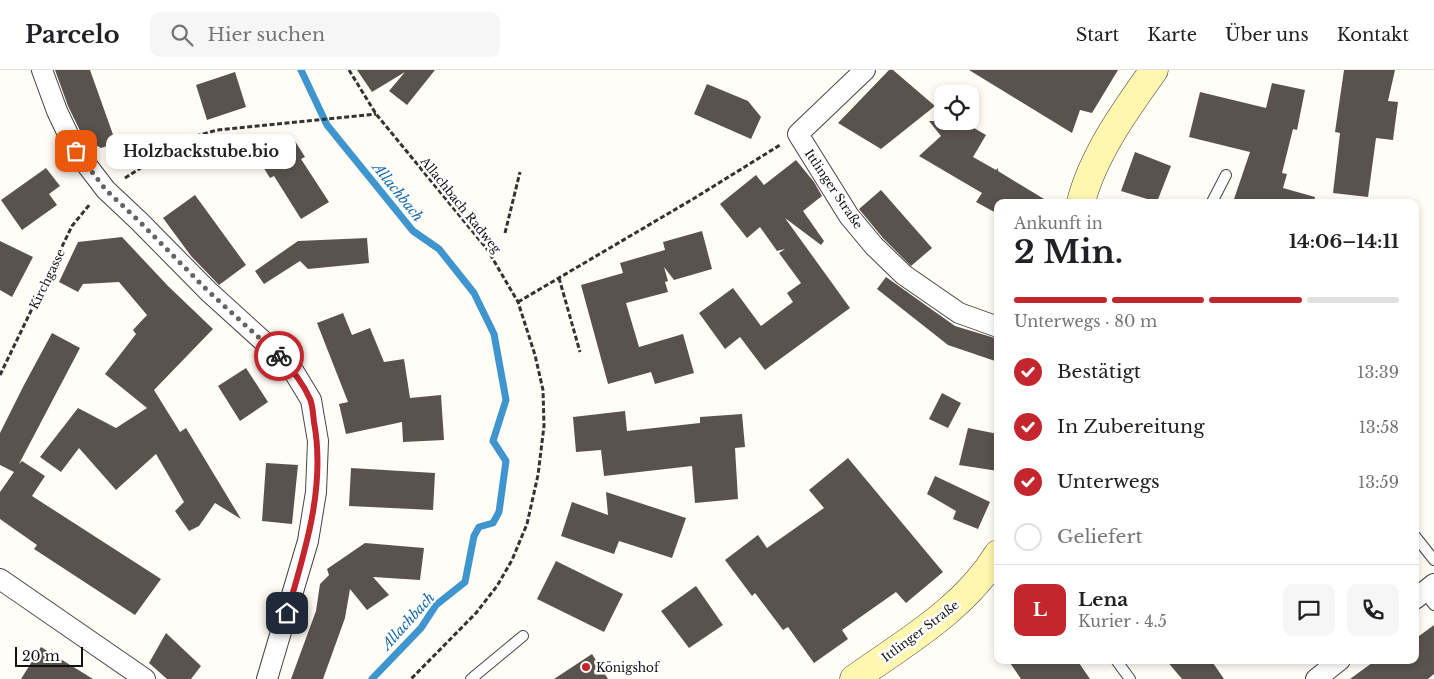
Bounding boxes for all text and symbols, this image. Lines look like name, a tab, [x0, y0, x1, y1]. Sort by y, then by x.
search box	[150, 12, 500, 57]
text: Parcelo	[25, 20, 120, 49]
icon: search	[168, 21, 196, 49]
text: Hier suchen	[208, 23, 325, 46]
text: Start	[1076, 24, 1119, 46]
text: Karte	[1147, 24, 1197, 46]
text: Über uns	[1225, 24, 1309, 46]
text: Kontakt	[1337, 24, 1409, 46]
map controls	[934, 85, 979, 130]
button: locate	[934, 85, 979, 130]
pin	[55, 130, 97, 172]
callout: Holzbackstube.bio	[106, 134, 296, 168]
icon: bag	[62, 137, 90, 165]
text: Holzbackstube.bio	[123, 141, 279, 161]
street label: Ittlinger Straße	[802, 146, 866, 232]
street label: Allachbach Radweg	[417, 153, 505, 257]
water label: Allachbach	[368, 157, 427, 225]
text: Ankunft in	[1014, 213, 1103, 233]
text: 14:06–14:11	[1289, 230, 1399, 253]
text: 2 Min.	[1014, 232, 1123, 272]
street label: Kirchgasse	[26, 246, 68, 312]
text: Unterwegs · 80 m	[1014, 311, 1157, 331]
courier	[254, 331, 304, 381]
icon: bike	[265, 342, 293, 370]
icon: check	[1014, 358, 1042, 386]
text: Bestätigt	[1057, 360, 1141, 383]
text: 13:39	[1357, 362, 1399, 382]
icon: check	[1014, 413, 1042, 441]
text: In Zubereitung	[1057, 415, 1205, 438]
text: 13:58	[1359, 417, 1399, 437]
icon: check	[1014, 468, 1042, 496]
text: Unterwegs	[1057, 470, 1160, 493]
text: 13:59	[1358, 472, 1399, 492]
text: Geliefert	[1057, 525, 1143, 548]
button: chat	[1283, 584, 1335, 636]
button: phone	[1347, 584, 1399, 636]
text: Lena	[1078, 588, 1128, 611]
water label: Allachbach	[376, 589, 438, 655]
pin	[266, 592, 308, 634]
street label: Ittlinger Straße	[878, 597, 962, 665]
text: L	[1033, 598, 1047, 621]
icon: home	[273, 599, 301, 627]
text: Kurier · 4.5	[1078, 611, 1167, 631]
scale bar	[15, 644, 82, 667]
text: 20 m	[22, 647, 60, 665]
place label: Königshof	[596, 660, 661, 675]
marker: Königshof	[580, 661, 592, 673]

